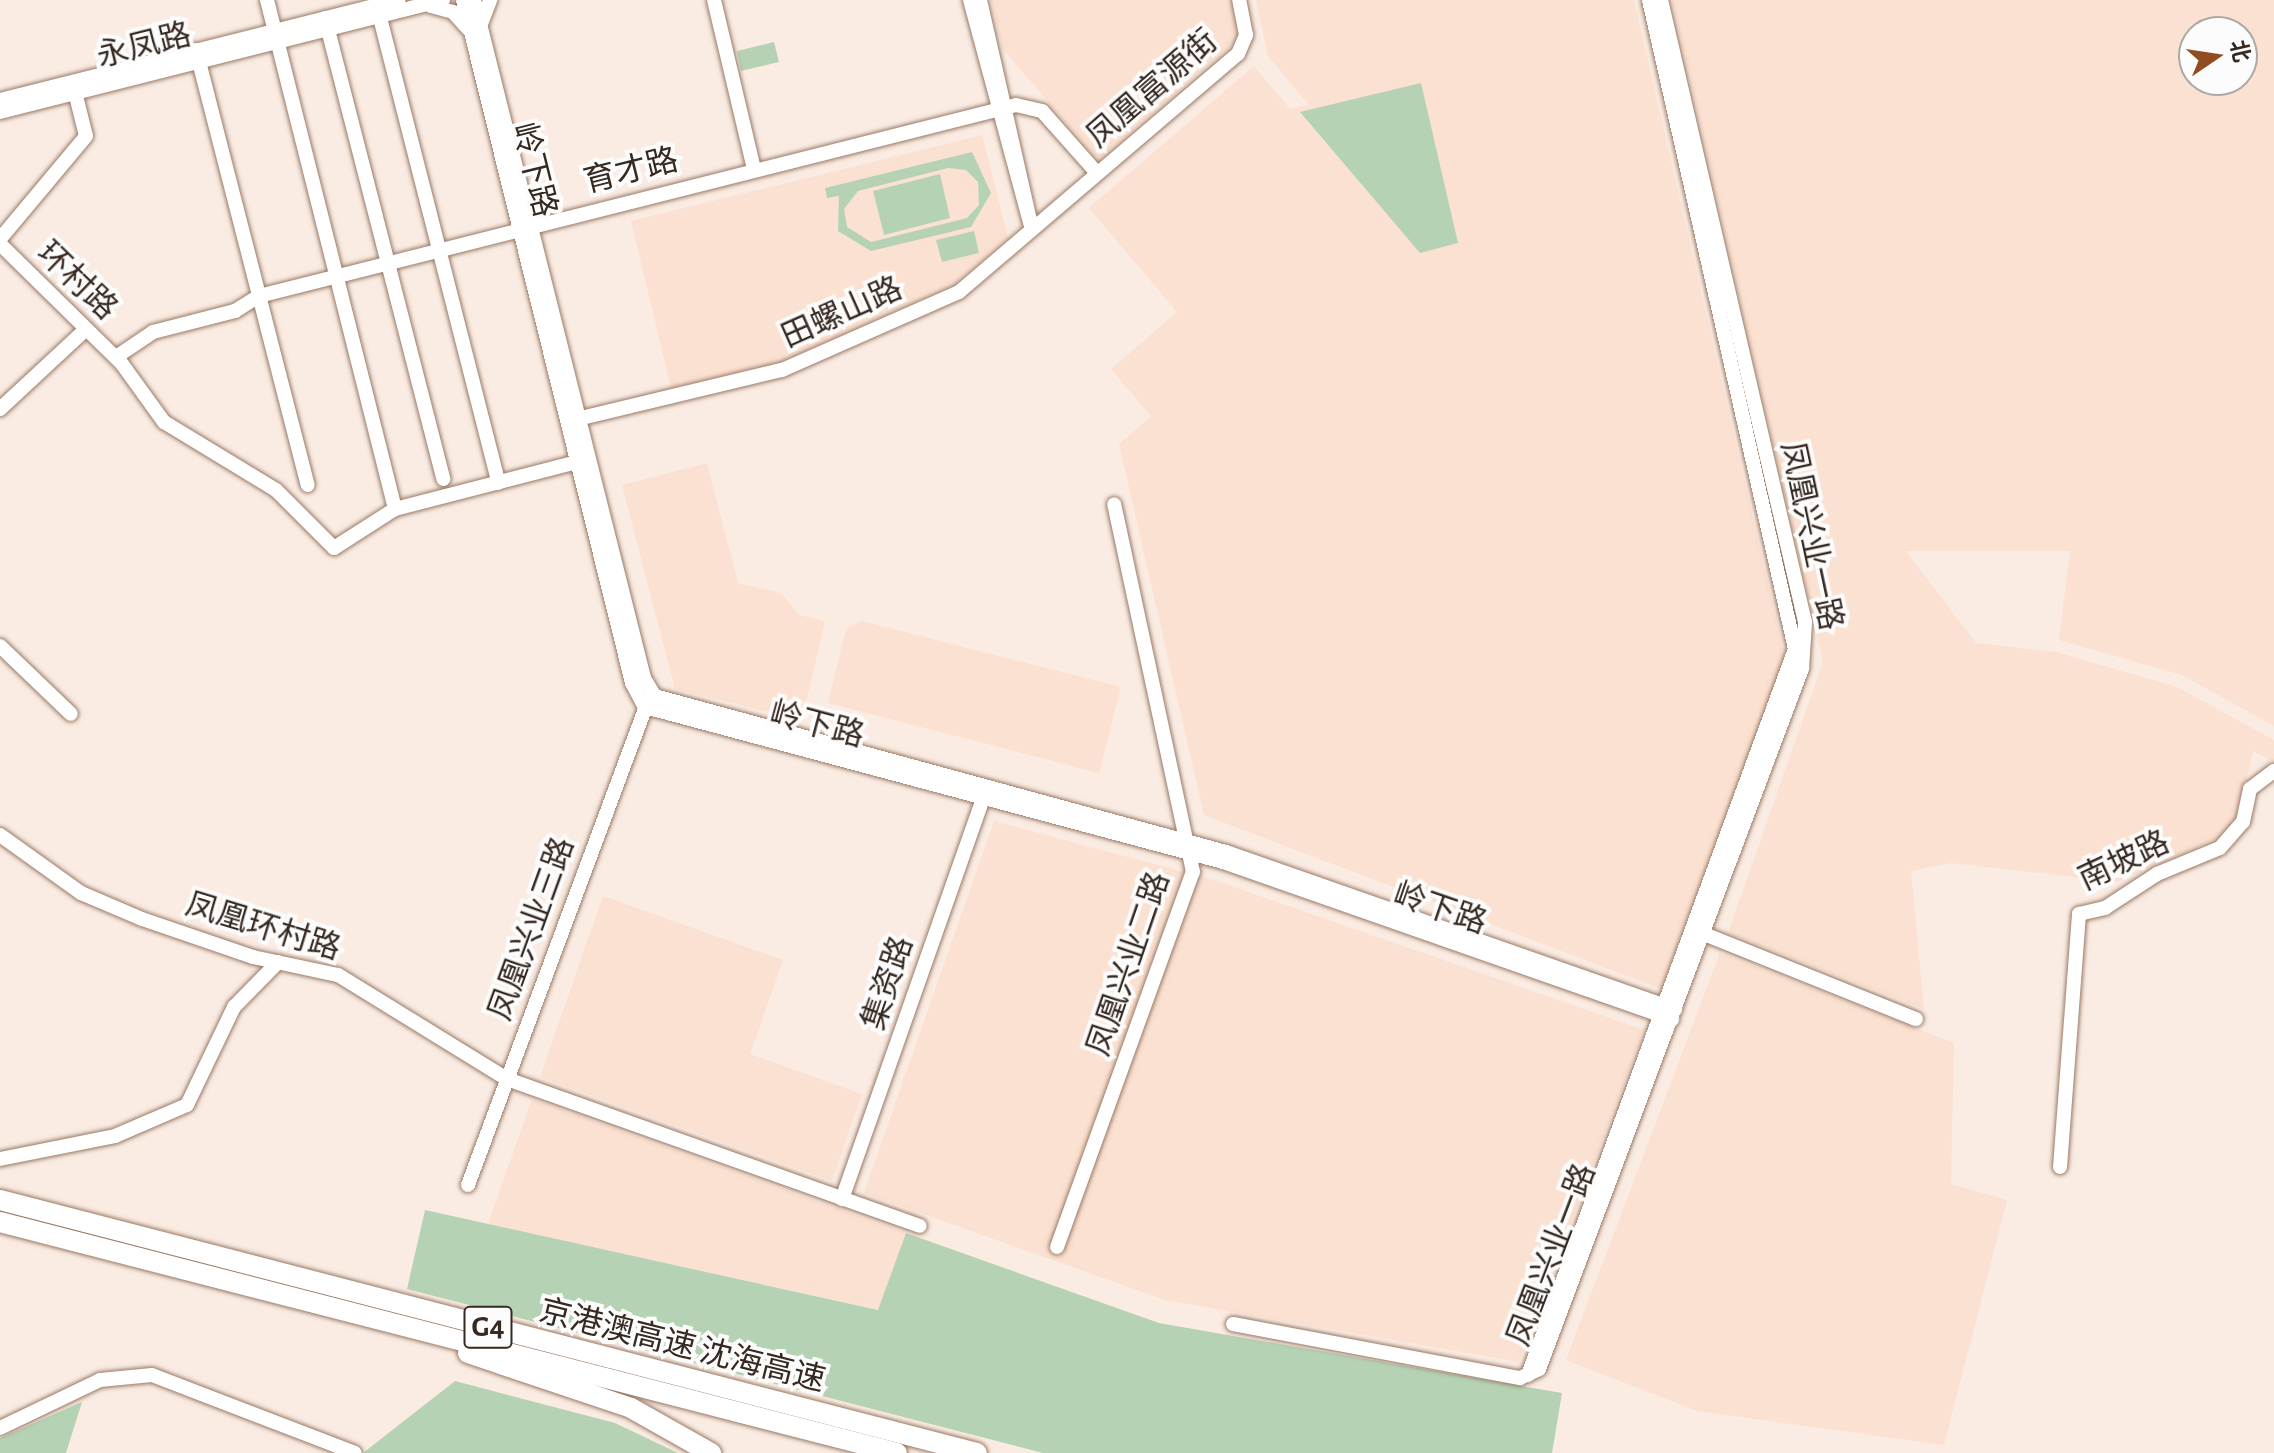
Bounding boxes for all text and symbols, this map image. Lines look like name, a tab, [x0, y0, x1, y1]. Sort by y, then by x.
street label: 永凤路	[93, 16, 195, 76]
north arrow	[2178, 16, 2258, 96]
street label: 凤凰富源街	[1079, 22, 1225, 156]
text: 北	[2226, 38, 2253, 64]
street label: 岭下路	[504, 119, 564, 221]
street label: 育才路	[580, 141, 682, 201]
street label: 环村路	[29, 234, 125, 328]
street label: 田螺山路	[776, 269, 908, 357]
street label: 凤凰兴业一路	[1772, 438, 1850, 634]
street label: 岭下路	[766, 694, 868, 756]
street label: 南坡路	[2072, 823, 2176, 899]
street label: 凤凰兴业三路	[481, 832, 583, 1026]
street label: 凤凰兴业二路	[1080, 867, 1178, 1061]
street label: 岭下路	[1388, 875, 1492, 943]
street label: 凤凰环村路	[181, 885, 345, 969]
street label: 集资路	[854, 931, 922, 1035]
street label: 凤凰兴业一路	[1500, 1158, 1604, 1352]
street label: 京港澳高速 沈海高速	[535, 1292, 829, 1400]
road number: G4	[462, 1301, 514, 1353]

